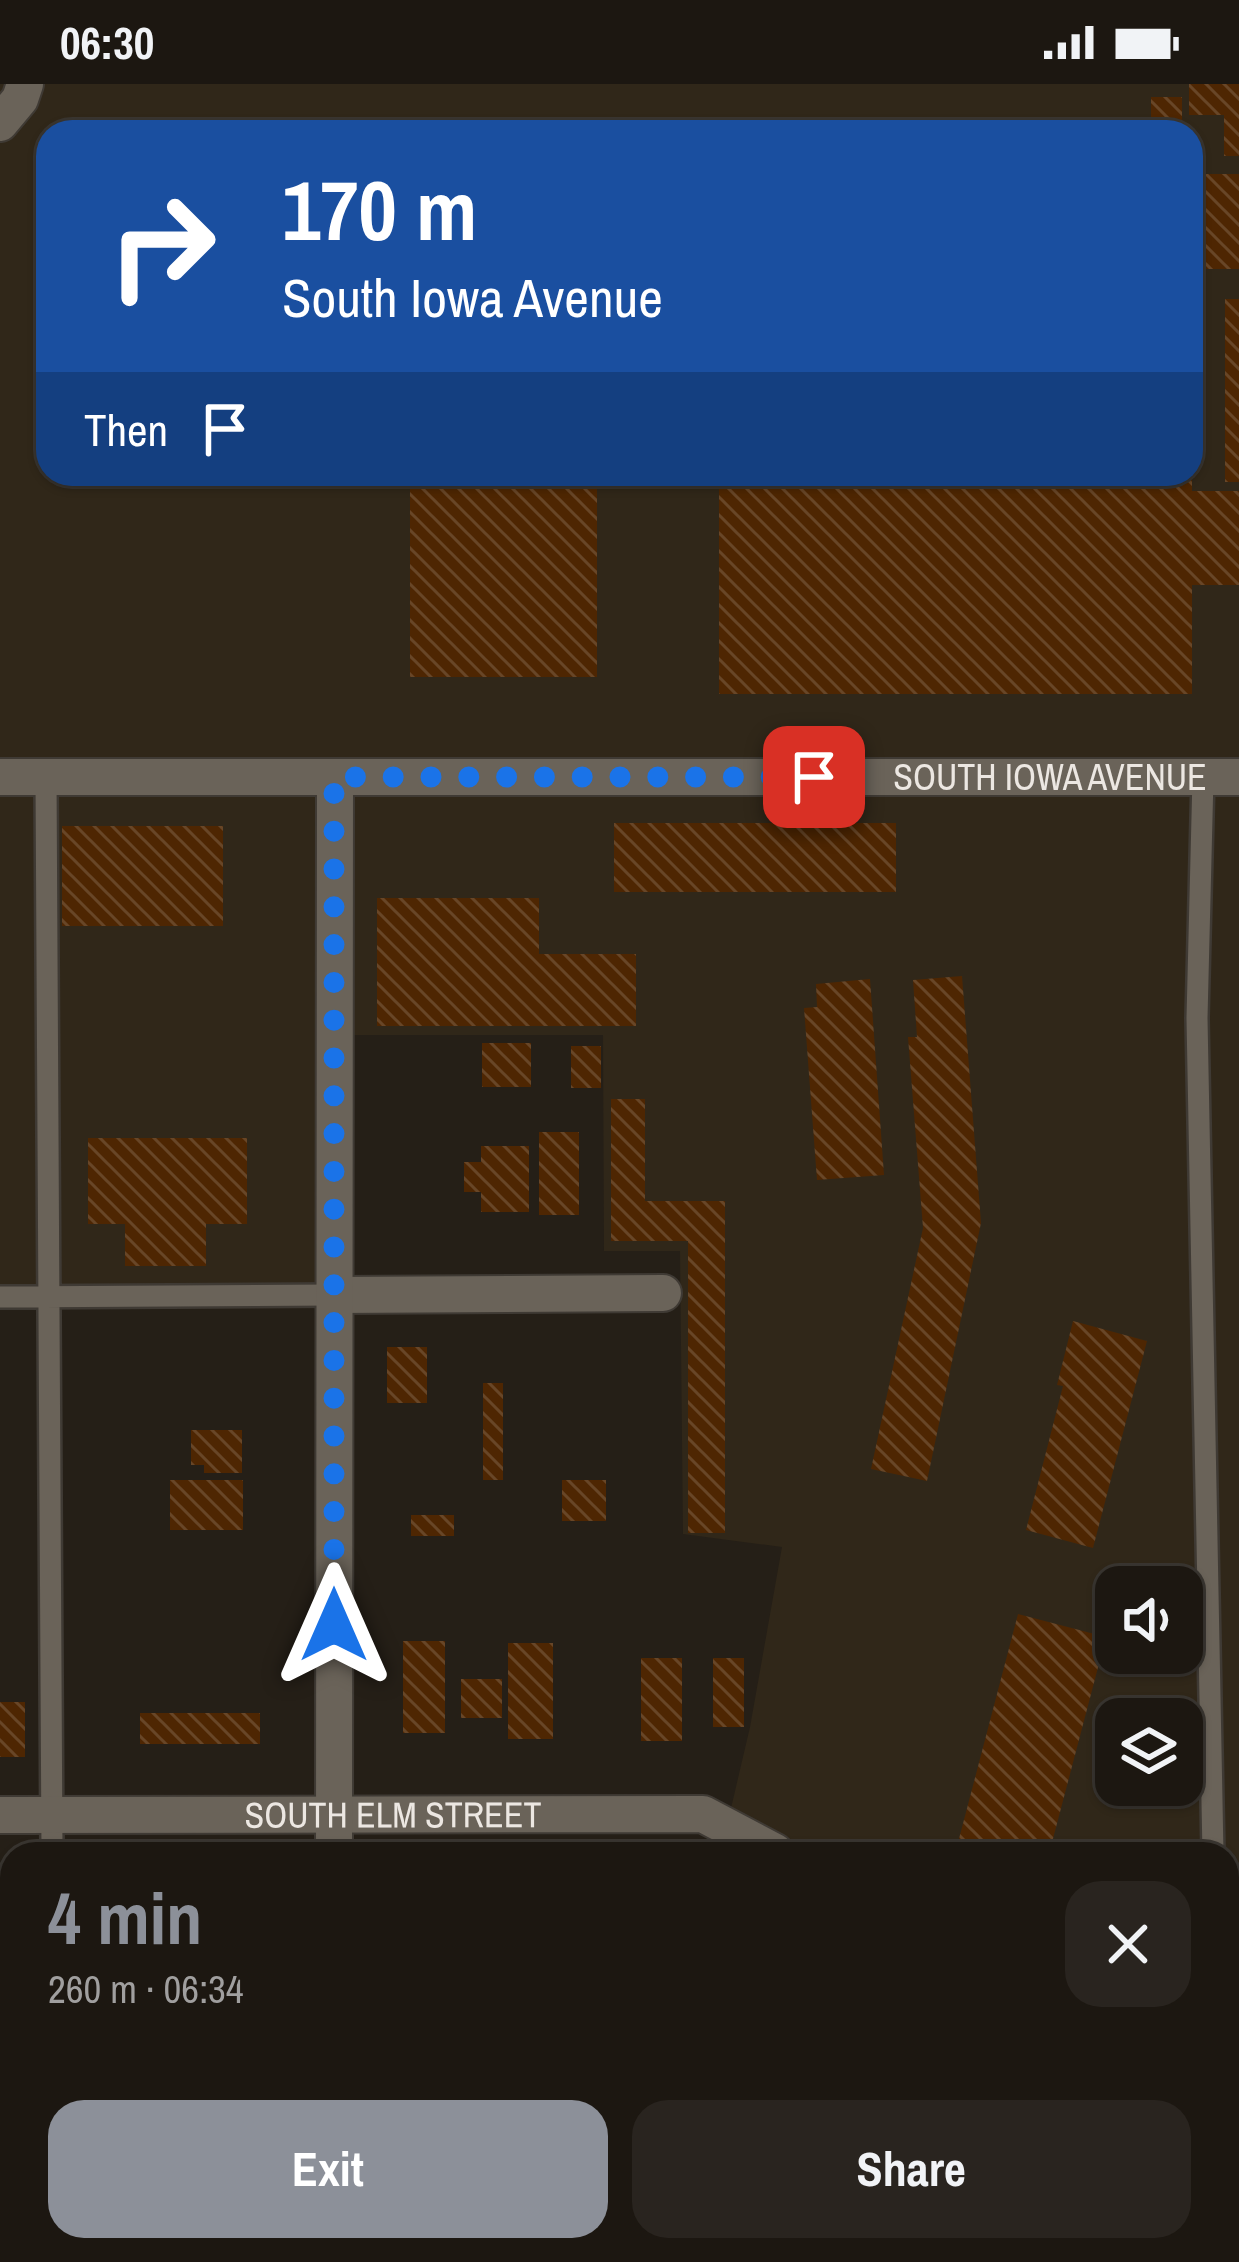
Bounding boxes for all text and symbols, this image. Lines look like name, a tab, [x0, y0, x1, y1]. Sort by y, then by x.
text: 06:30	[60, 12, 154, 73]
text: 170 m	[282, 153, 477, 266]
icon: right	[84, 168, 240, 324]
text: South Iowa Avenue	[282, 261, 663, 334]
icon: arrive	[192, 396, 258, 462]
text: Then	[84, 399, 168, 460]
pin	[763, 726, 865, 828]
icon: arrive	[781, 744, 847, 810]
street label: SOUTH IOWA AVENUE	[893, 753, 1207, 801]
position arrow	[271, 1562, 397, 1688]
map controls	[1095, 1566, 1203, 1806]
button: sound	[1095, 1566, 1203, 1674]
button: layers	[1095, 1698, 1203, 1806]
street label: SOUTH ELM STREET	[244, 1790, 542, 1839]
text: 4 min	[48, 1869, 202, 1966]
button: close	[1065, 1881, 1191, 2007]
text: 260 m · 06:34	[48, 1963, 244, 2015]
button: Exit	[48, 2100, 608, 2238]
button: Share	[632, 2100, 1191, 2238]

